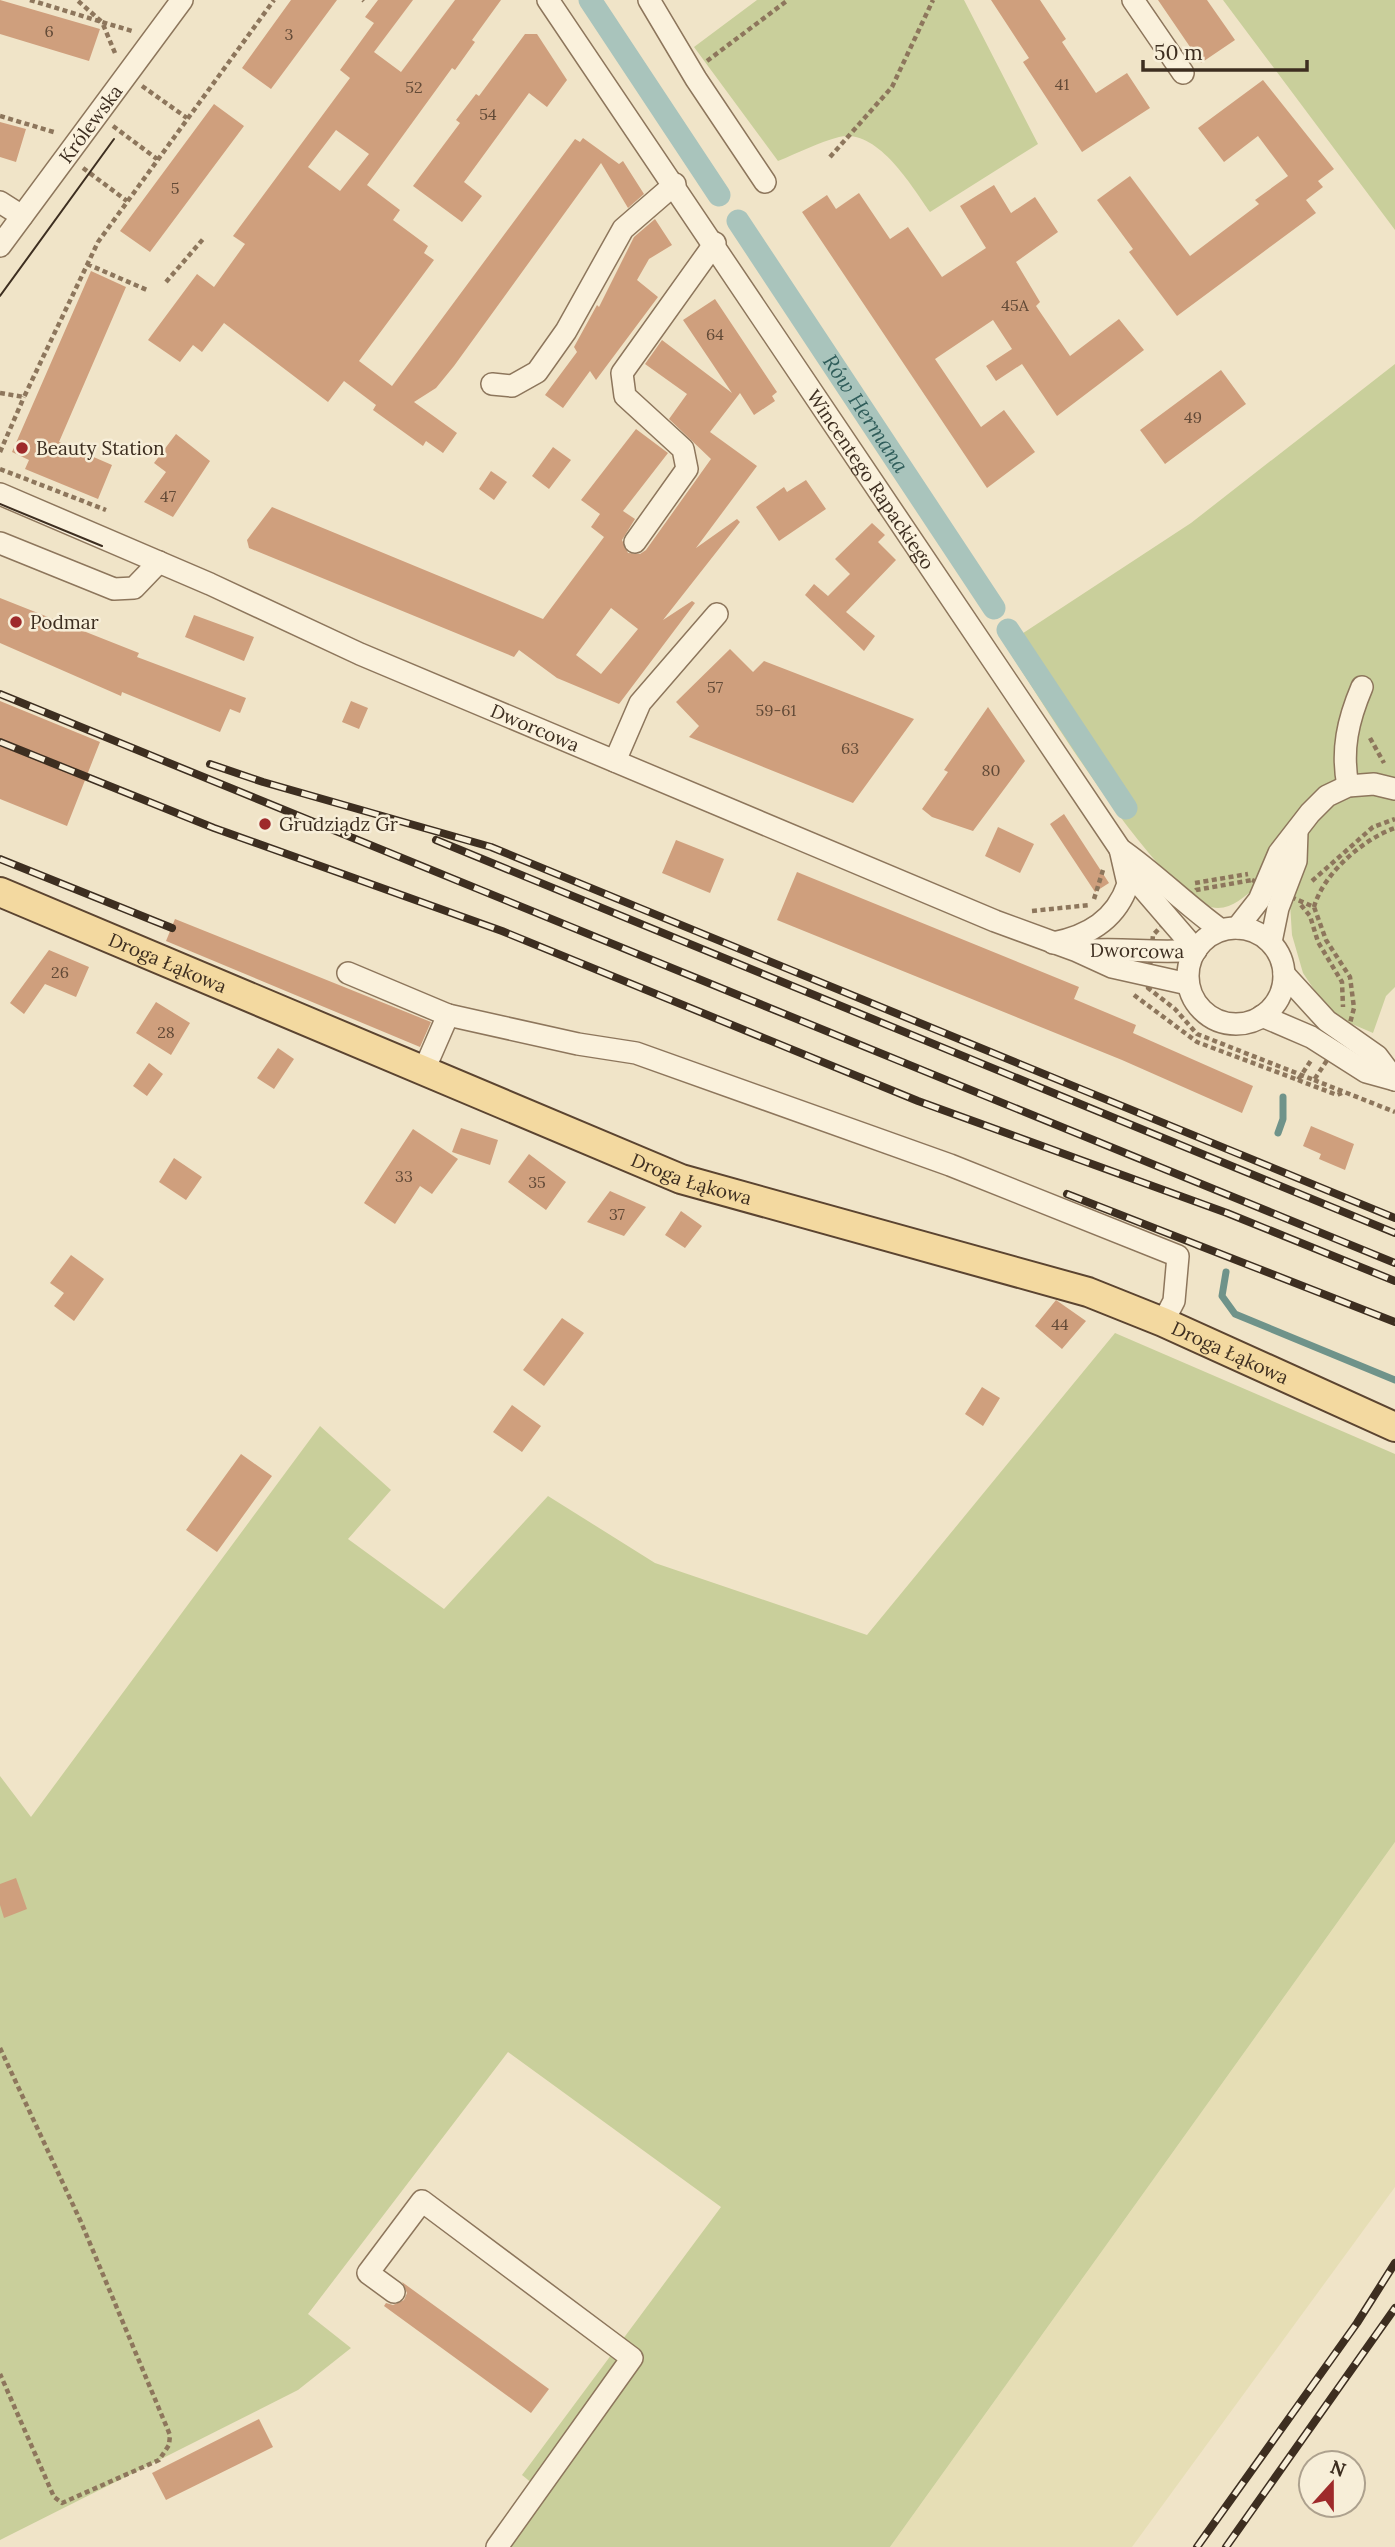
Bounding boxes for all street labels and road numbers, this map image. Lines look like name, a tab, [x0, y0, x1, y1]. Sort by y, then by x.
street label: Królewska	[53, 80, 127, 168]
street label: Wincentego Rapackiego	[802, 385, 940, 574]
street label: Dworcowa	[487, 698, 583, 757]
street label: Droga Łąkowa	[105, 927, 231, 998]
street label: Dworcowa	[1090, 938, 1185, 963]
street label: Droga Łąkowa	[628, 1147, 755, 1210]
street label: Droga Łąkowa	[1168, 1316, 1293, 1389]

